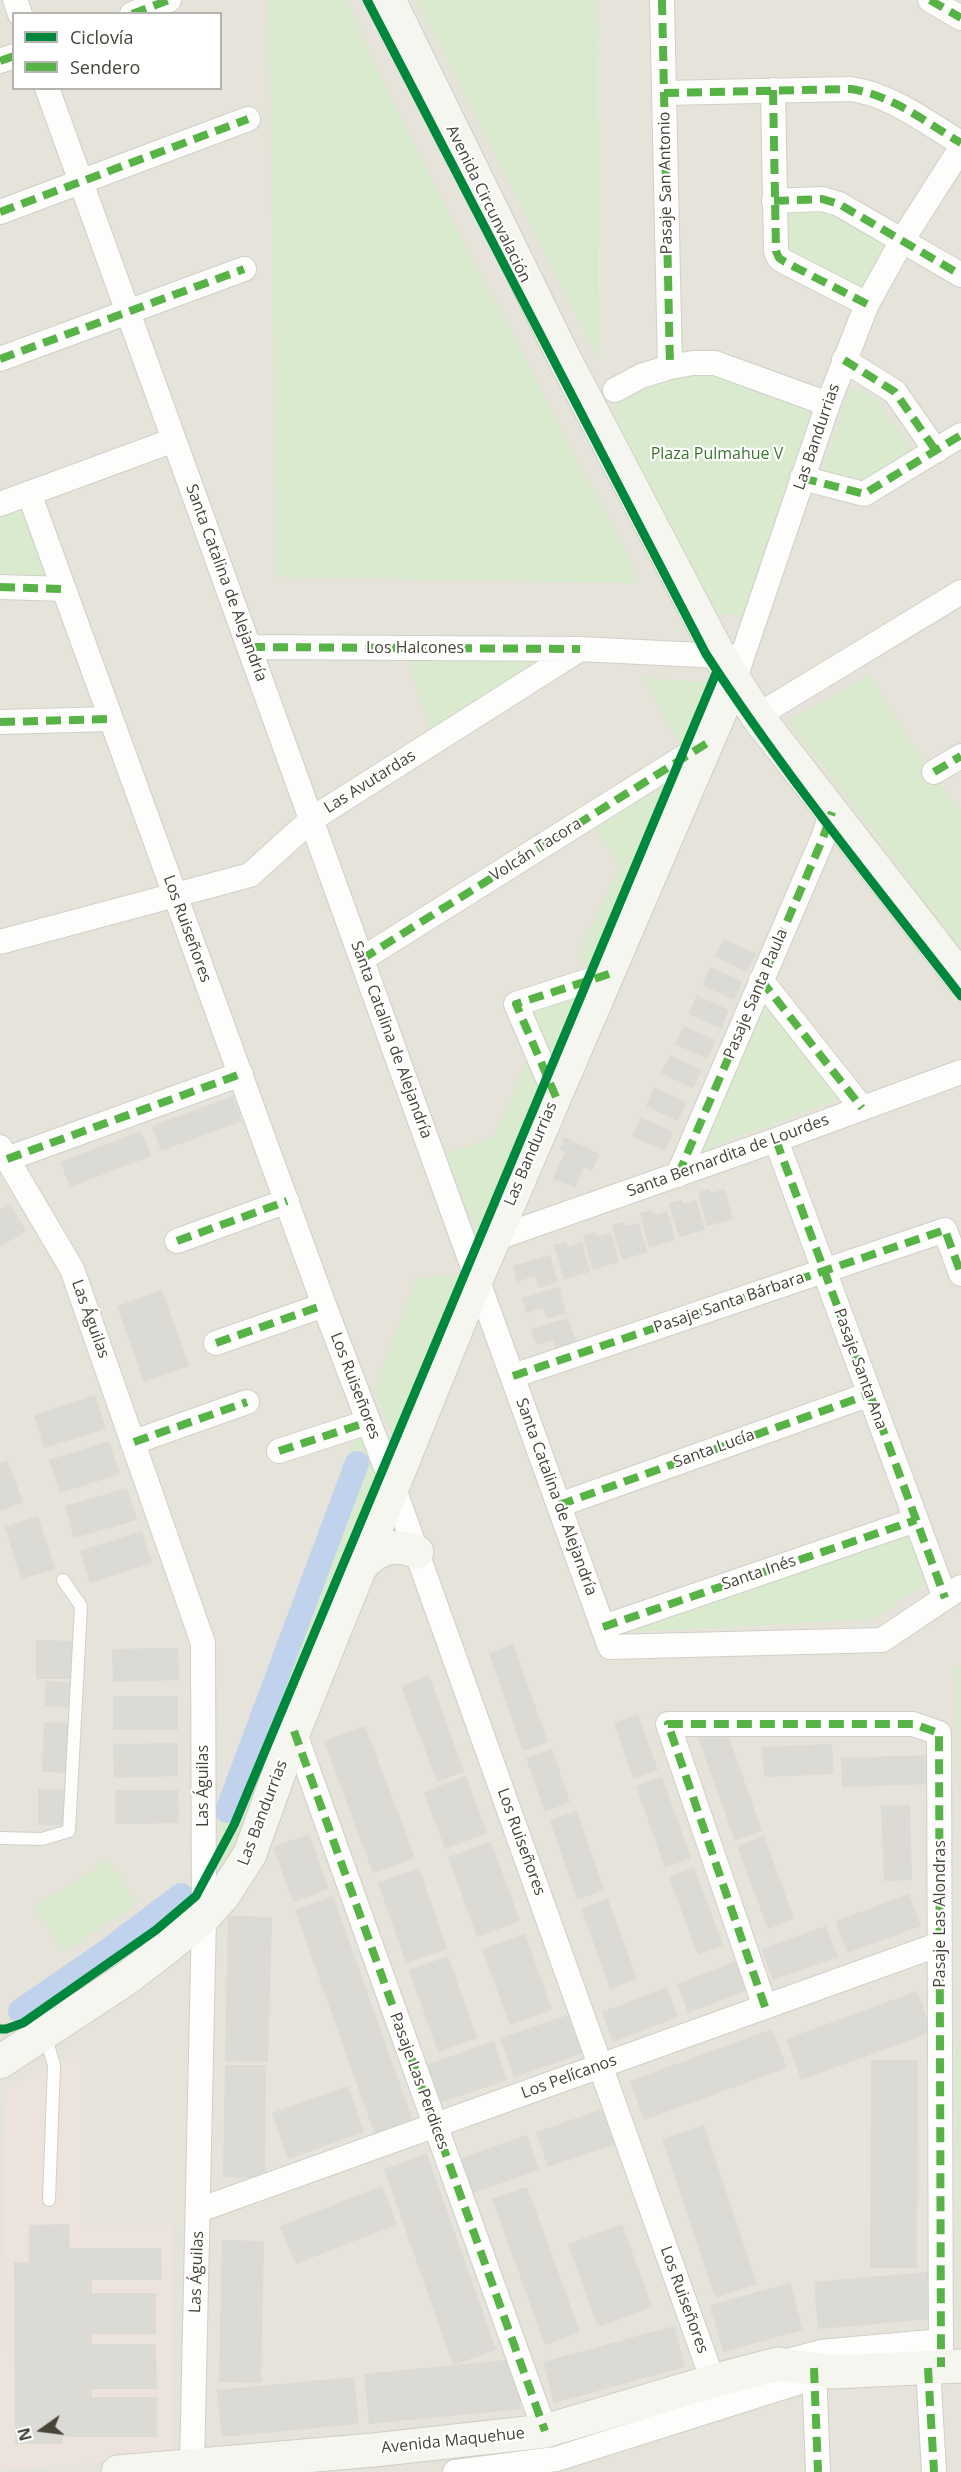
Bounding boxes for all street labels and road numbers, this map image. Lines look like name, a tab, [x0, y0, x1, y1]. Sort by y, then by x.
street label: Pasaje San Antonio	[655, 112, 677, 254]
street label: Avenida Circunvalación	[442, 122, 534, 286]
street label: Las Bandurrias	[790, 381, 844, 493]
street label: Santa Catalina de Alejandría	[181, 482, 271, 684]
street label: Los Halcones	[366, 638, 464, 658]
street label: Las Avutardas	[321, 746, 419, 818]
street label: Volcán Tacora	[487, 814, 585, 886]
street label: Los Ruiseñores	[159, 873, 215, 985]
street label: Pasaje Santa Paula	[720, 926, 792, 1062]
street label: Santa Catalina de Alejandría	[346, 939, 436, 1141]
street label: Las Bandurrias	[500, 1099, 562, 1209]
street label: Santa Bernardita de Lourdes	[624, 1110, 832, 1202]
street label: Pasaje Santa Bárbara	[651, 1268, 807, 1338]
street label: Las Águilas	[67, 1277, 113, 1361]
street label: Pasaje Santa Ana	[829, 1306, 891, 1432]
street label: Los Ruiseñores	[326, 1330, 384, 1442]
street label: Santa Catalina de Alejandría	[511, 1396, 601, 1598]
street label: Santa Lucía	[671, 1425, 757, 1473]
street label: Santa Inés	[719, 1551, 799, 1595]
street label: Las Águilas	[193, 1745, 213, 1827]
street label: Las Bandurrias	[234, 1758, 292, 1868]
street label: Los Ruiseñores	[493, 1786, 549, 1898]
street label: Pasaje Las Alondras	[930, 1840, 950, 1988]
street label: Pasaje Las Perdices	[385, 2010, 453, 2152]
street label: Los Pelícanos	[519, 2051, 619, 2103]
street label: Las Águilas	[186, 2231, 208, 2313]
street label: Los Ruiseñores	[656, 2244, 712, 2356]
street label: Avenida Maquehue	[380, 2424, 526, 2458]

